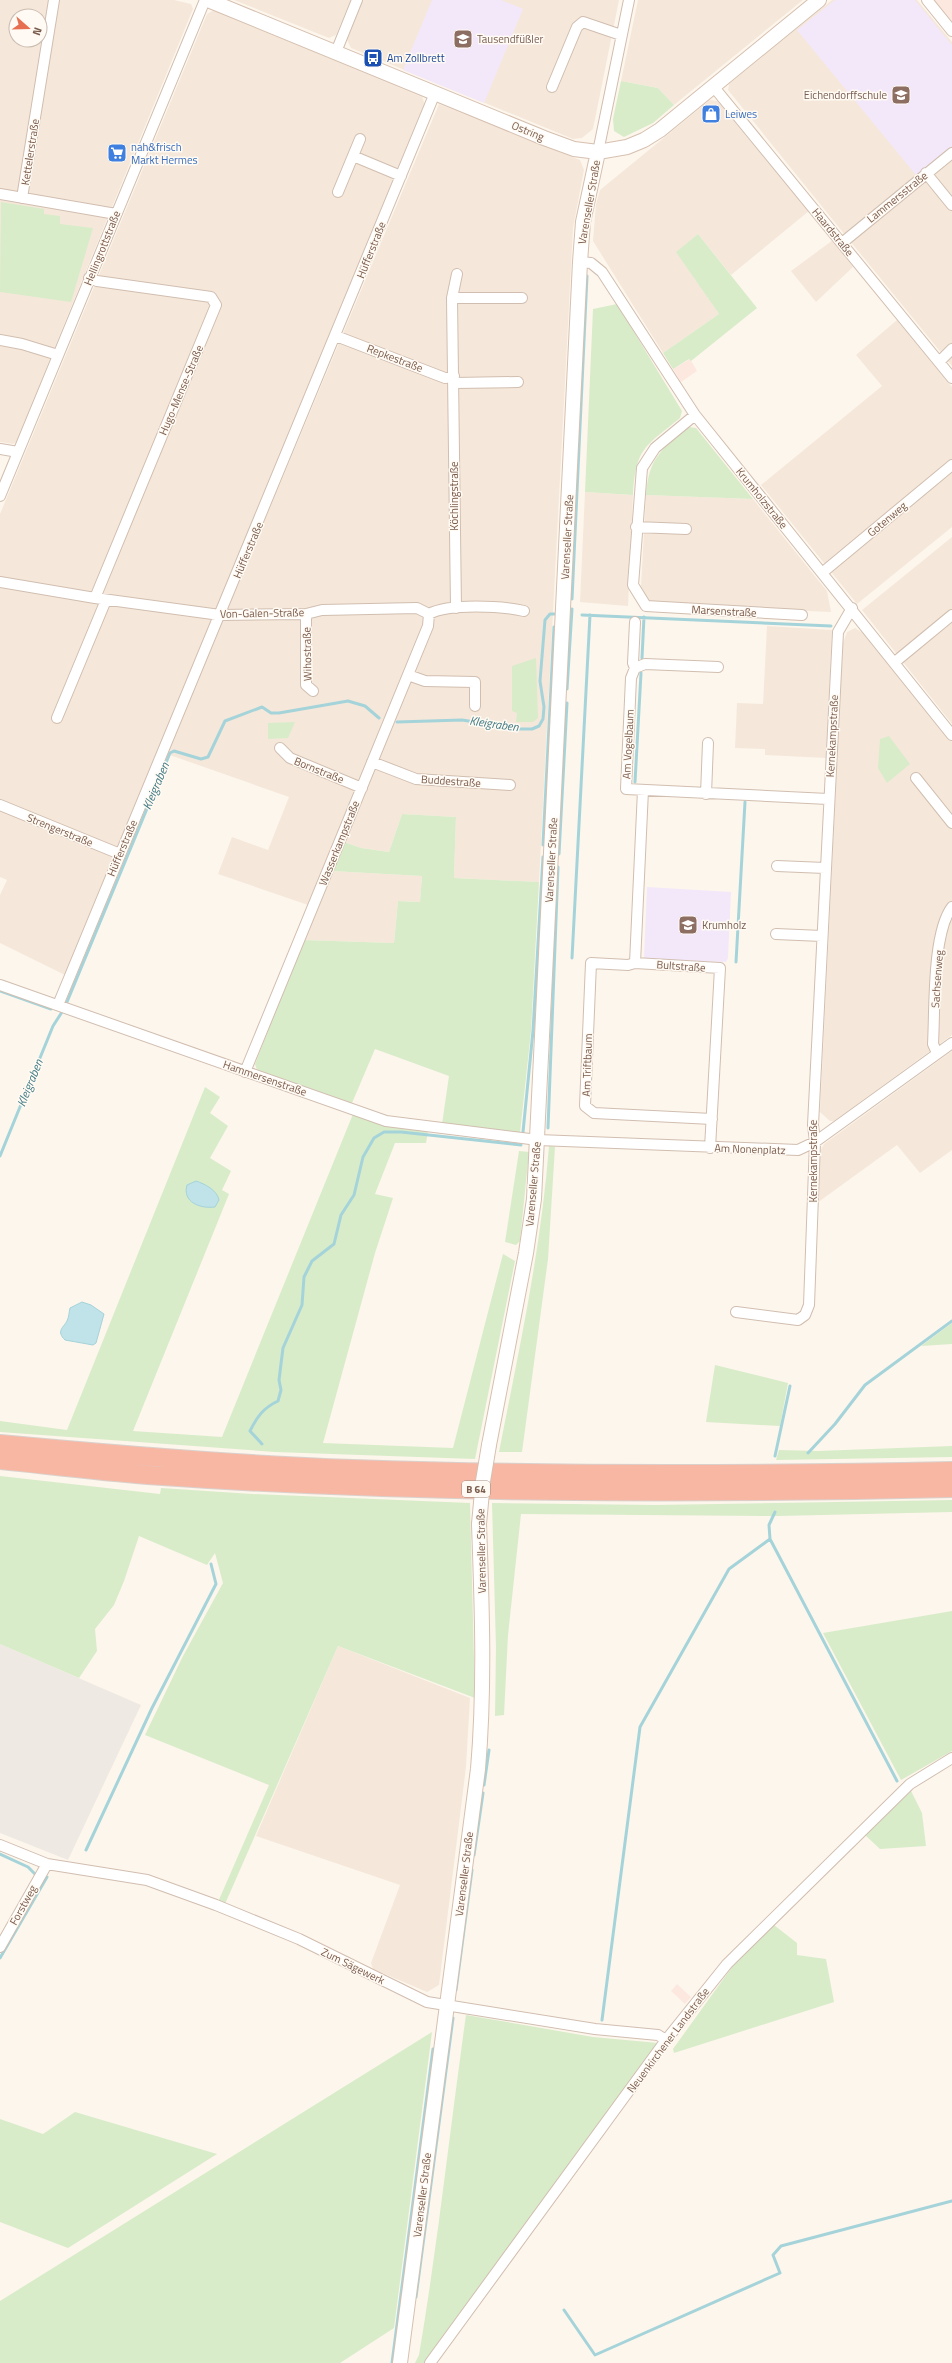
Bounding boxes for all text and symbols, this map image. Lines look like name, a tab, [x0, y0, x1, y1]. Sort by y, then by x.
north arrow	[8, 8, 48, 48]
text: N	[29, 25, 46, 38]
school or university icon: Tausendfüßler	[452, 28, 474, 50]
place label: Tausendfüßler	[477, 31, 543, 47]
bus stop icon: Am Zollbrett	[362, 47, 384, 69]
place label: Am Zollbrett	[387, 50, 445, 66]
school or university icon: Eichendorffschule	[890, 84, 912, 106]
place label: Eichendorffschule	[804, 87, 887, 103]
shop icon: Leiwes	[700, 103, 722, 125]
place label: Leiwes	[725, 106, 757, 122]
street label: Kettelerstraße	[17, 117, 43, 186]
street label: Ostring	[509, 117, 547, 145]
place label: nah&frisch Markt Hermes	[131, 139, 198, 168]
supermarket icon: nah&frisch Markt Hermes	[106, 142, 128, 164]
street label: Varenseller Straße	[574, 158, 604, 245]
street label: Lammersstraße	[863, 167, 931, 226]
street label: Haardstraße	[809, 204, 858, 260]
street label: Hellingrottstraße	[80, 208, 124, 288]
street label: Hüfferstraße	[352, 219, 390, 281]
street label: Repkestraße	[365, 340, 426, 376]
street label: Hugo-Mense-Straße	[155, 342, 207, 437]
street label: Köchlingstraße	[446, 461, 462, 531]
street label: Krumholzstraße	[732, 464, 792, 532]
street label: Varenseller Straße	[557, 494, 577, 580]
street label: Gotenweg	[864, 497, 911, 540]
street label: Hüfferstraße	[229, 519, 267, 581]
street label: Marsenstraße	[691, 601, 757, 621]
street label: Von-Galen-Straße	[220, 604, 305, 622]
street label: Wihostraße	[299, 626, 315, 681]
street label: Kernekampstraße	[822, 694, 842, 778]
street label: Am Vogelbaum	[618, 709, 638, 779]
water label: Kleigraben	[468, 711, 521, 737]
street label: Bornstraße	[292, 753, 347, 787]
water label: Kleigraben	[137, 758, 174, 812]
street label: Buddestraße	[421, 771, 482, 791]
street label: Wasserkampstraße	[315, 798, 364, 888]
street label: Strengerstraße	[25, 809, 96, 851]
street label: Hüfferstraße	[103, 817, 141, 879]
street label: Varenseller Straße	[541, 817, 561, 903]
school or university icon: Krumholz	[677, 914, 699, 936]
place label: Krumholz	[702, 917, 746, 933]
street label: Sachsenweg	[927, 949, 947, 1009]
street label: Bultstraße	[656, 956, 707, 976]
street label: Am Triftbaum	[578, 1033, 596, 1097]
water label: Kleigraben	[11, 1055, 48, 1109]
street label: Hammersenstraße	[221, 1056, 309, 1100]
street label: Kernekampstraße	[805, 1119, 821, 1202]
street label: Varenseller Straße	[521, 1140, 545, 1227]
street label: Am Nonenplatz	[714, 1140, 786, 1158]
road number: B 64	[462, 1481, 490, 1497]
street label: Varenseller Straße	[472, 1508, 490, 1594]
street label: Varenseller Straße	[451, 1830, 477, 1917]
street label: Forstweg	[5, 1882, 41, 1928]
street label: Zum Sägewerk	[319, 1944, 388, 1989]
street label: Neuenkirchener Landstraße	[623, 1984, 713, 2096]
street label: Varenseller Straße	[409, 2151, 435, 2238]

